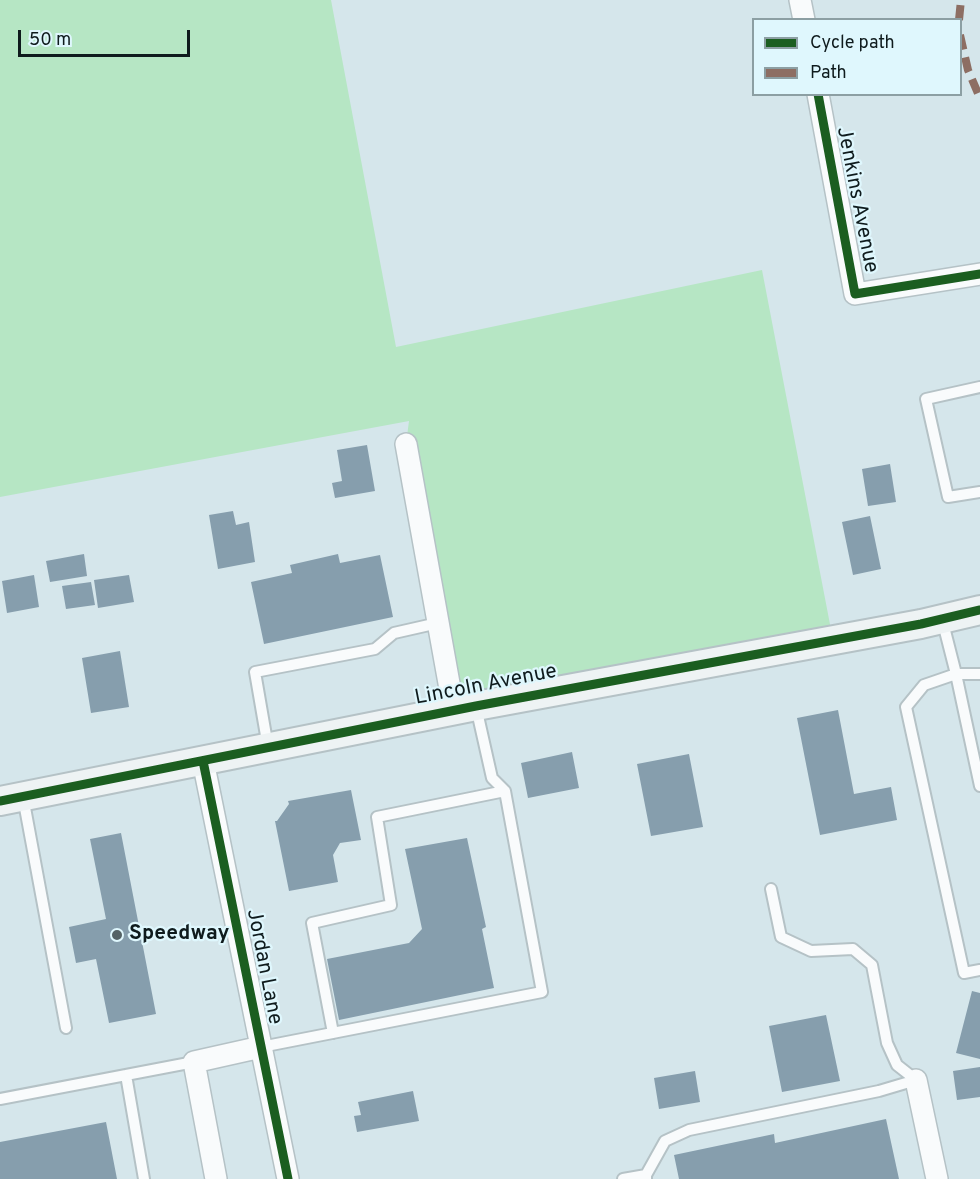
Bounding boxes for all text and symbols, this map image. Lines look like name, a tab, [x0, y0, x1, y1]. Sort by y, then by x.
scale bar	[21, 18, 194, 56]
legend	[752, 18, 962, 96]
text: 50 m	[29, 29, 71, 52]
text: Cycle path	[810, 32, 895, 55]
text: Path	[810, 62, 847, 85]
street label: Jenkins Avenue	[830, 125, 882, 275]
street label: Lincoln Avenue	[413, 660, 559, 712]
street label: Jordan Lane	[239, 907, 287, 1027]
place label: Speedway	[129, 922, 229, 948]
marker: Speedway	[110, 928, 124, 942]

